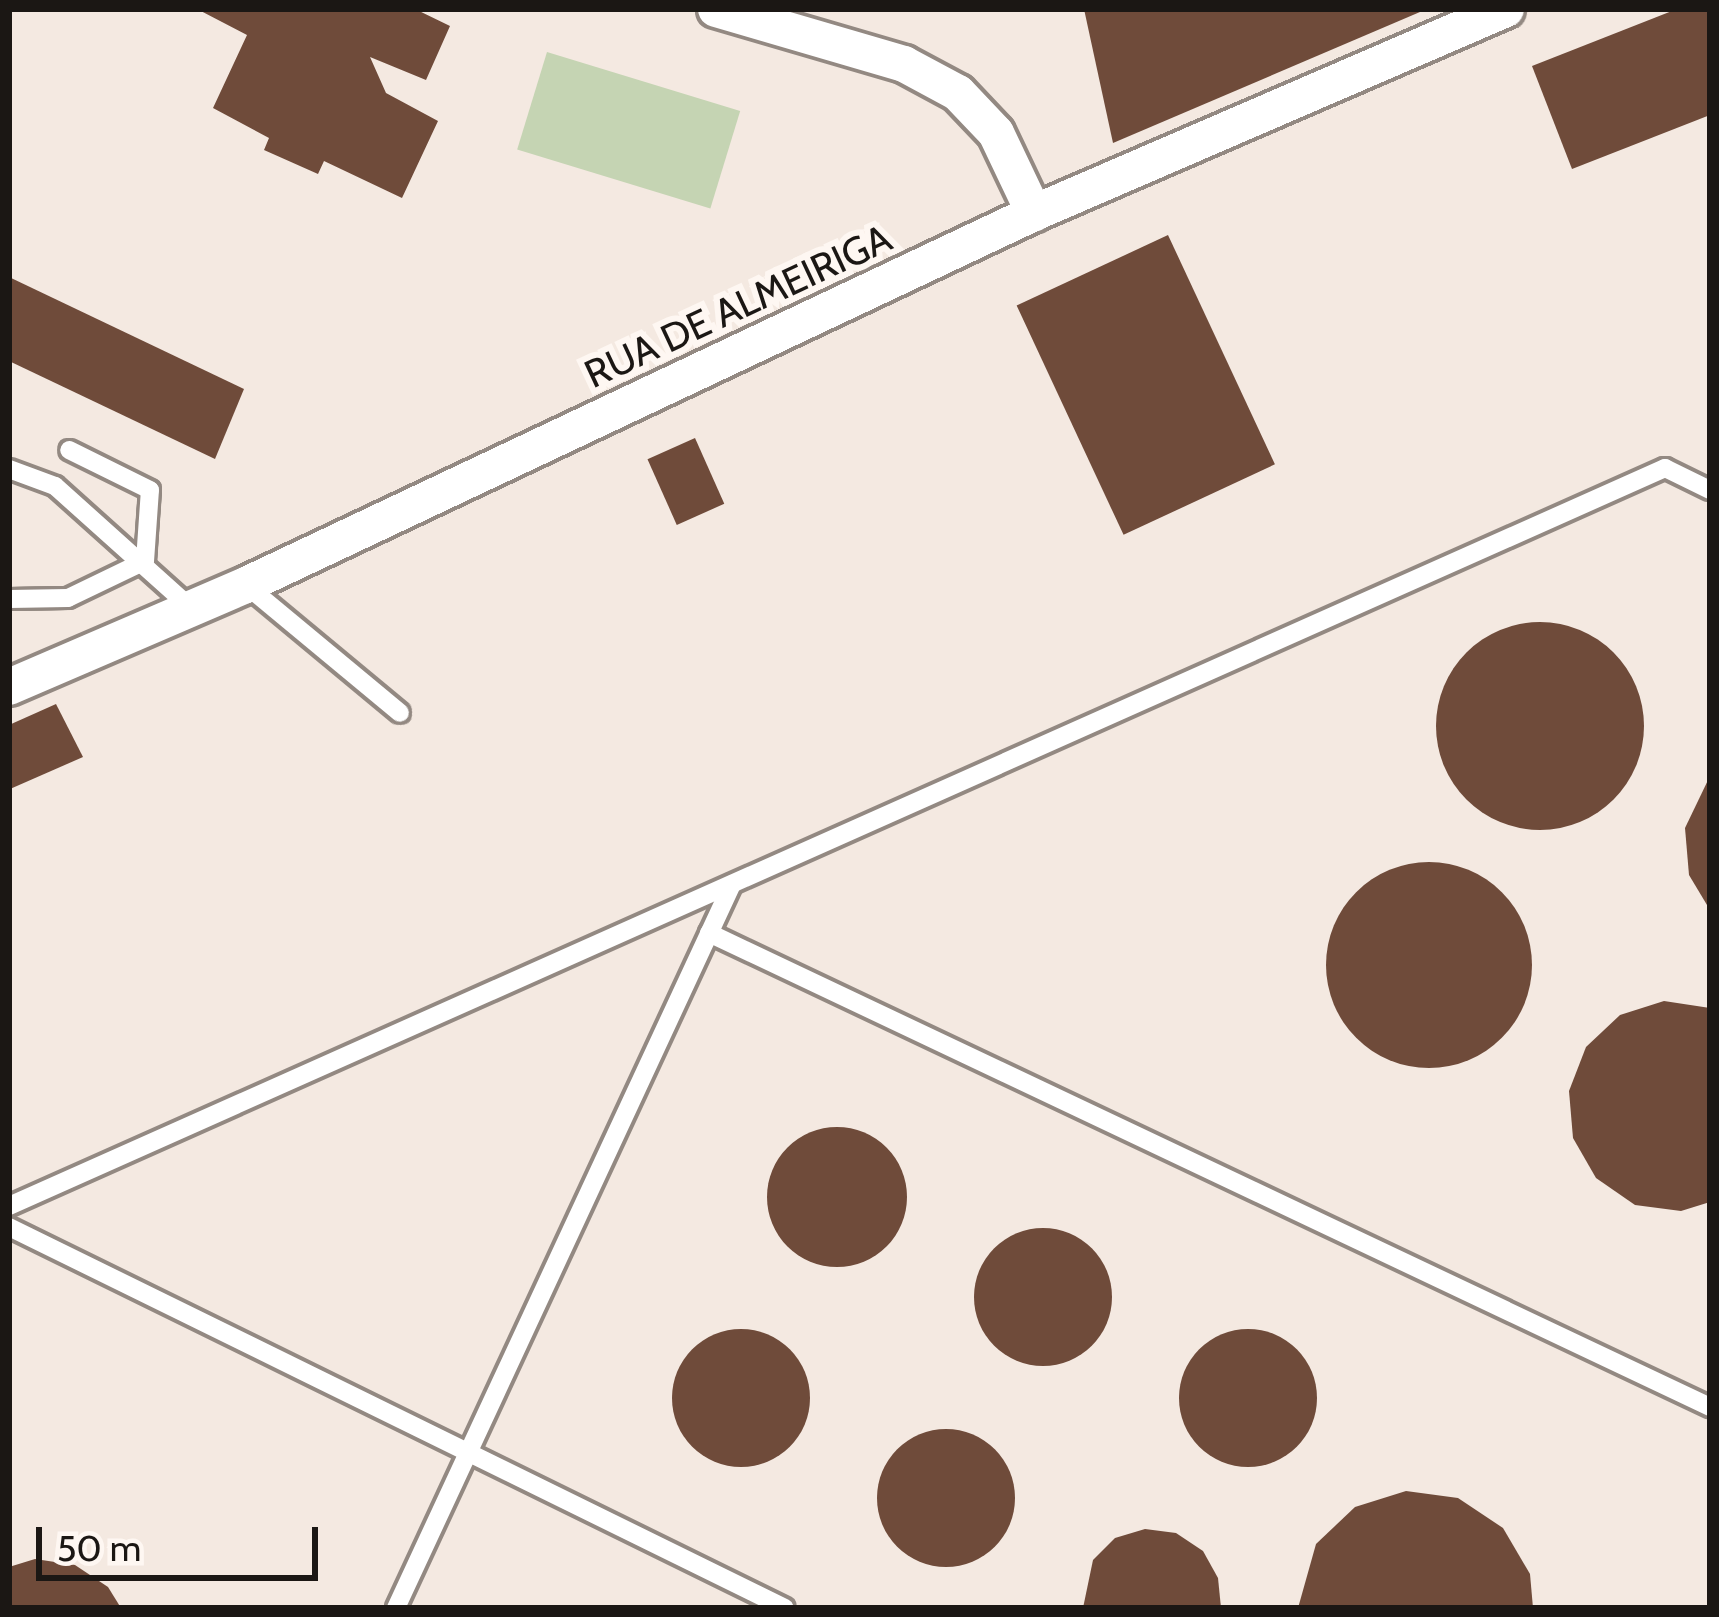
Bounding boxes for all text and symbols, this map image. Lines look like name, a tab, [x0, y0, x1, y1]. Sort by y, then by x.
street label: RUA DE ALMEIRIGA	[577, 214, 899, 398]
scale bar	[42, 1503, 324, 1577]
text: 50 m	[57, 1526, 141, 1570]

